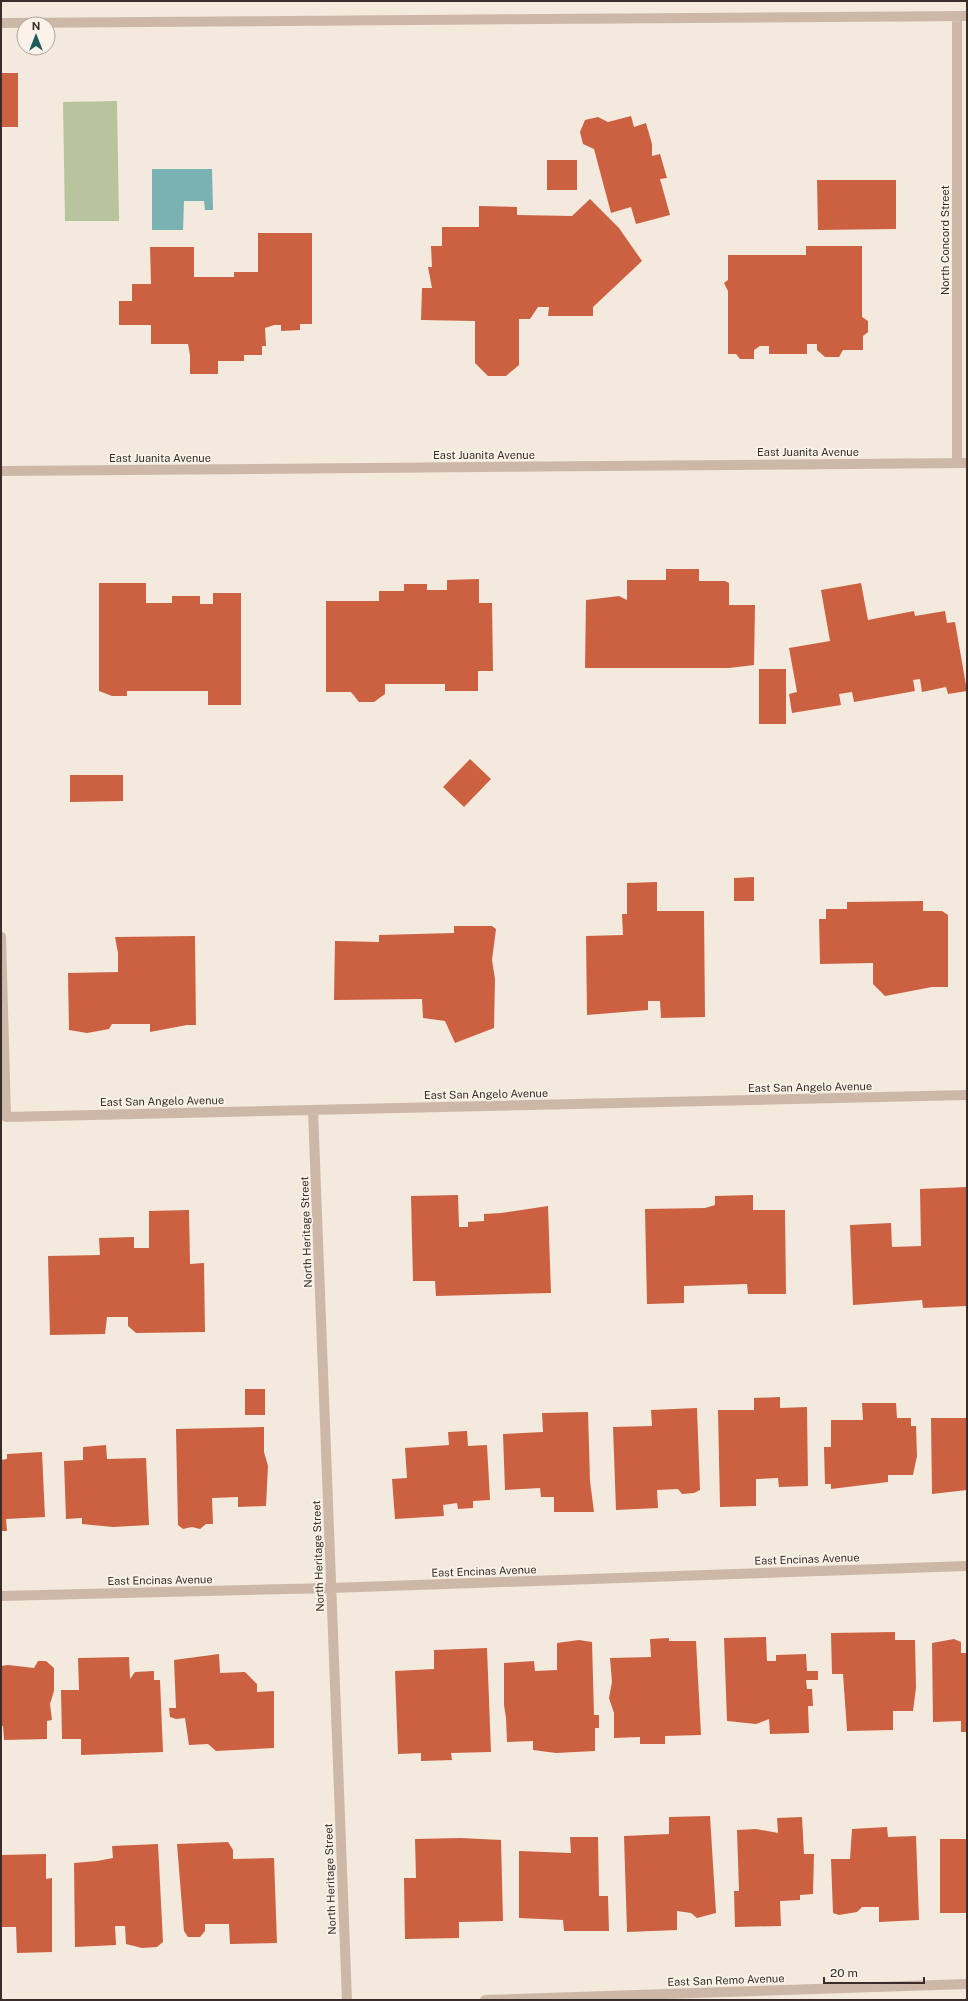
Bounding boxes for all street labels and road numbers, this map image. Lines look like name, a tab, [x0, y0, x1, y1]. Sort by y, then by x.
street label: North Concord Street	[939, 185, 951, 295]
street label: East Juanita Avenue	[757, 446, 859, 458]
street label: East Juanita Avenue	[433, 449, 535, 461]
street label: East Juanita Avenue	[109, 452, 211, 464]
street label: East San Angelo Avenue	[748, 1080, 872, 1094]
street label: East San Angelo Avenue	[424, 1087, 548, 1101]
street label: East San Angelo Avenue	[100, 1094, 224, 1108]
street label: North Heritage Street	[298, 1176, 314, 1288]
street label: North Heritage Street	[310, 1500, 326, 1612]
street label: East Encinas Avenue	[754, 1551, 860, 1567]
street label: East Encinas Avenue	[431, 1563, 537, 1579]
street label: East Encinas Avenue	[107, 1573, 213, 1587]
street label: North Heritage Street	[322, 1823, 338, 1935]
street label: East San Remo Avenue	[667, 1972, 785, 1988]

